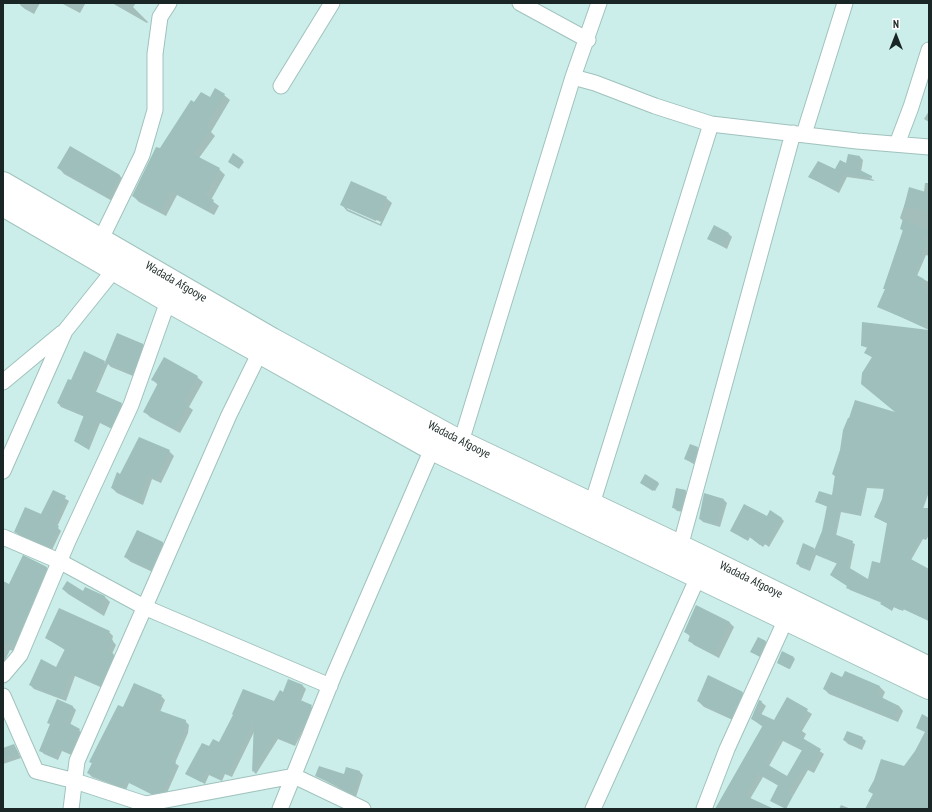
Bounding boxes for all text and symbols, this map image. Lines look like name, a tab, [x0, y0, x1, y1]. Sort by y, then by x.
north arrow	[876, 16, 916, 56]
text: N	[893, 17, 899, 31]
street label: Wadada Afgooye	[143, 259, 209, 305]
street label: Wadada Afgooye	[425, 418, 493, 462]
street label: Wadada Afgooye	[717, 559, 785, 601]

